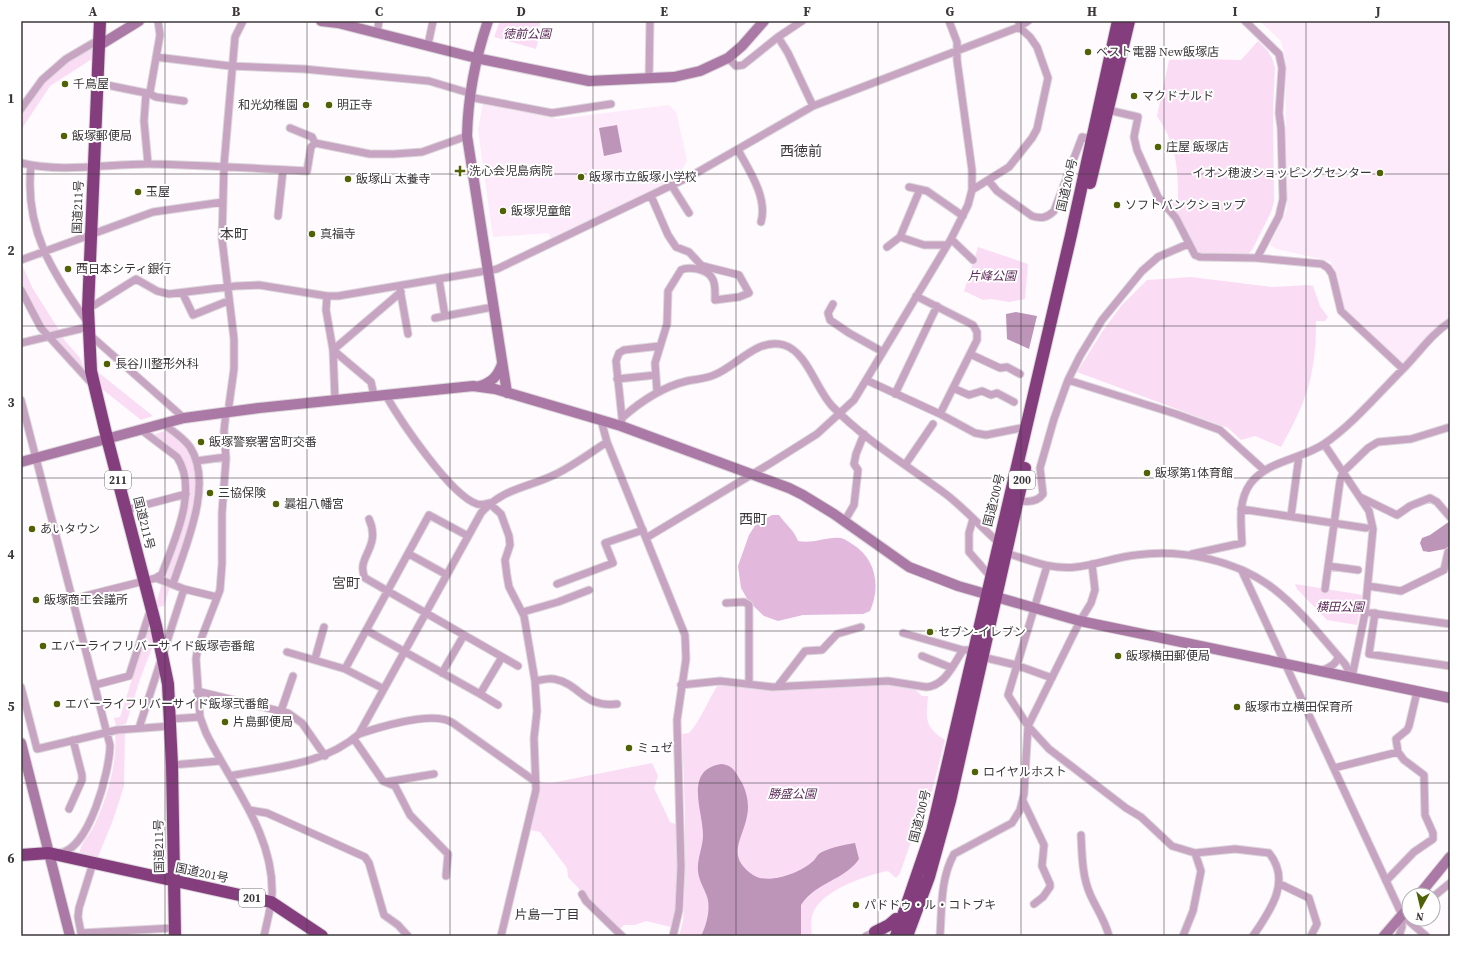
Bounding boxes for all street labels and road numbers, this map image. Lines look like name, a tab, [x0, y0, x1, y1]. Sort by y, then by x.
street label: 国道200号	[1053, 157, 1081, 213]
street label: 国道211号	[69, 180, 87, 234]
road number: 211	[105, 471, 131, 489]
road number: 200	[1009, 471, 1035, 489]
street label: 国道200号	[980, 472, 1008, 528]
street label: 国道211号	[130, 495, 158, 551]
street label: 国道200号	[906, 788, 934, 844]
street label: 国道211号	[151, 819, 167, 873]
street label: 国道201号	[174, 860, 230, 886]
road number: 201	[239, 889, 265, 907]

